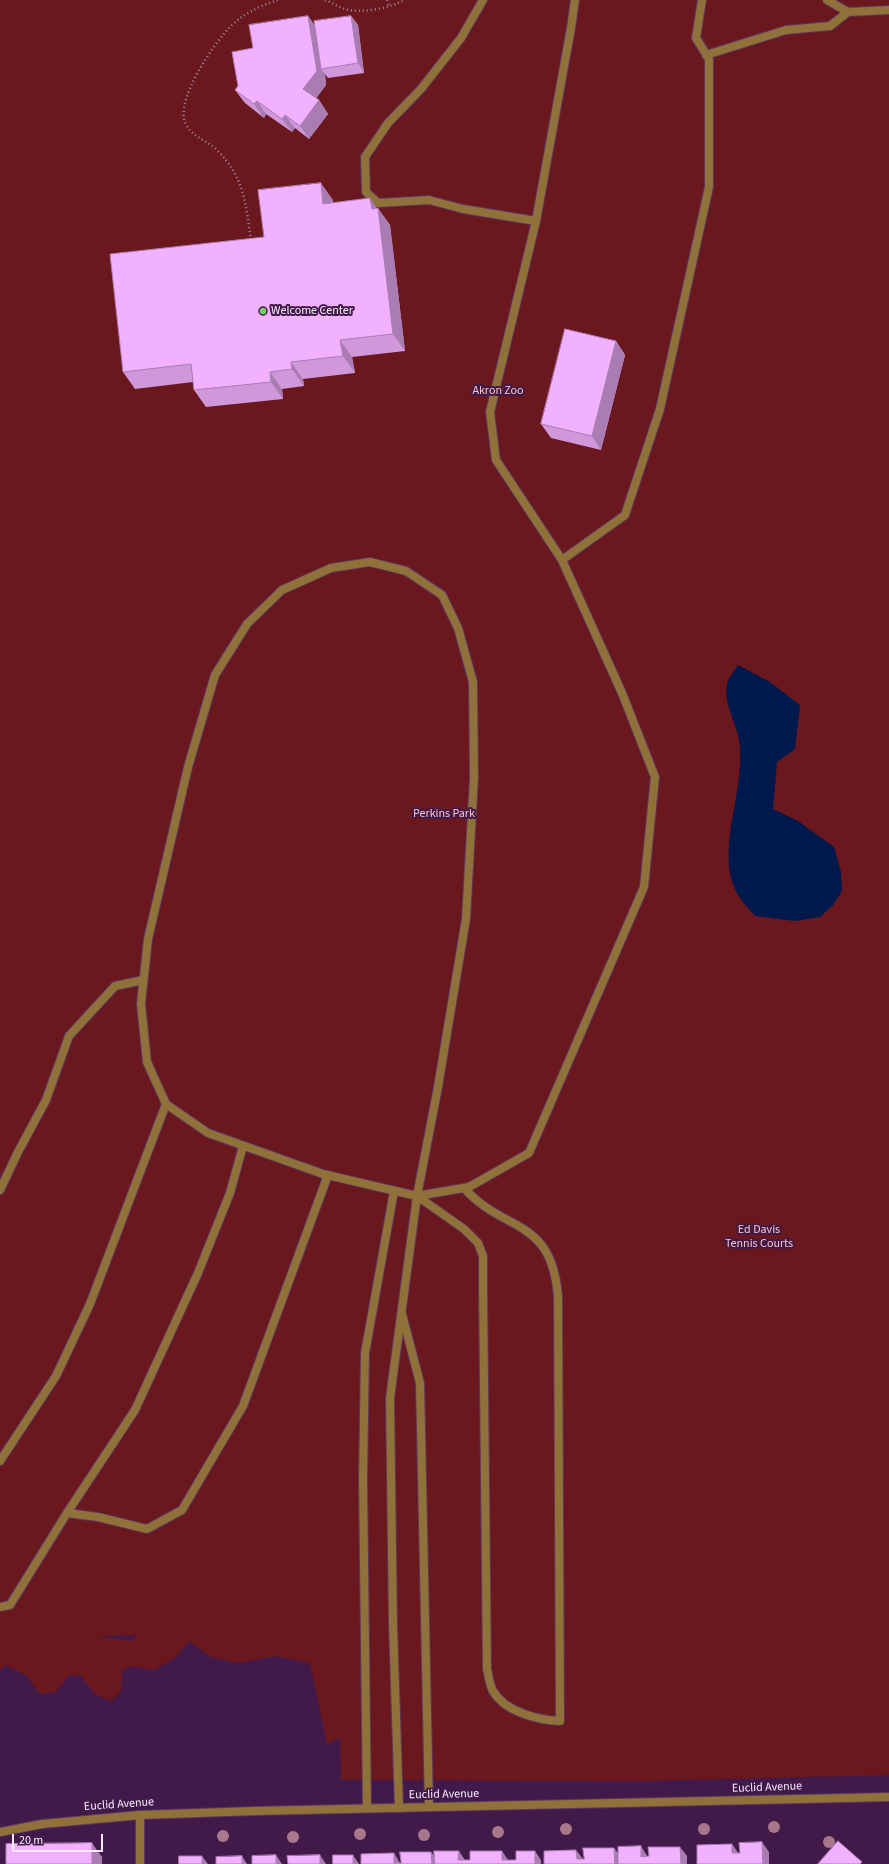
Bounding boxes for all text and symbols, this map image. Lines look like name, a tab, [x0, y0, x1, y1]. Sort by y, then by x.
place label: Welcome Center	[271, 304, 353, 318]
marker: Welcome Center	[258, 306, 268, 316]
park label: Akron Zoo	[472, 384, 524, 398]
park label: Perkins Park	[413, 807, 475, 821]
park label: Ed Davis Tennis Courts	[725, 1223, 793, 1251]
street label: Euclid Avenue	[732, 1780, 802, 1796]
street label: Euclid Avenue	[409, 1787, 479, 1803]
street label: Euclid Avenue	[83, 1795, 155, 1815]
scale bar	[14, 1826, 105, 1852]
text: 20 m	[19, 1832, 43, 1849]

